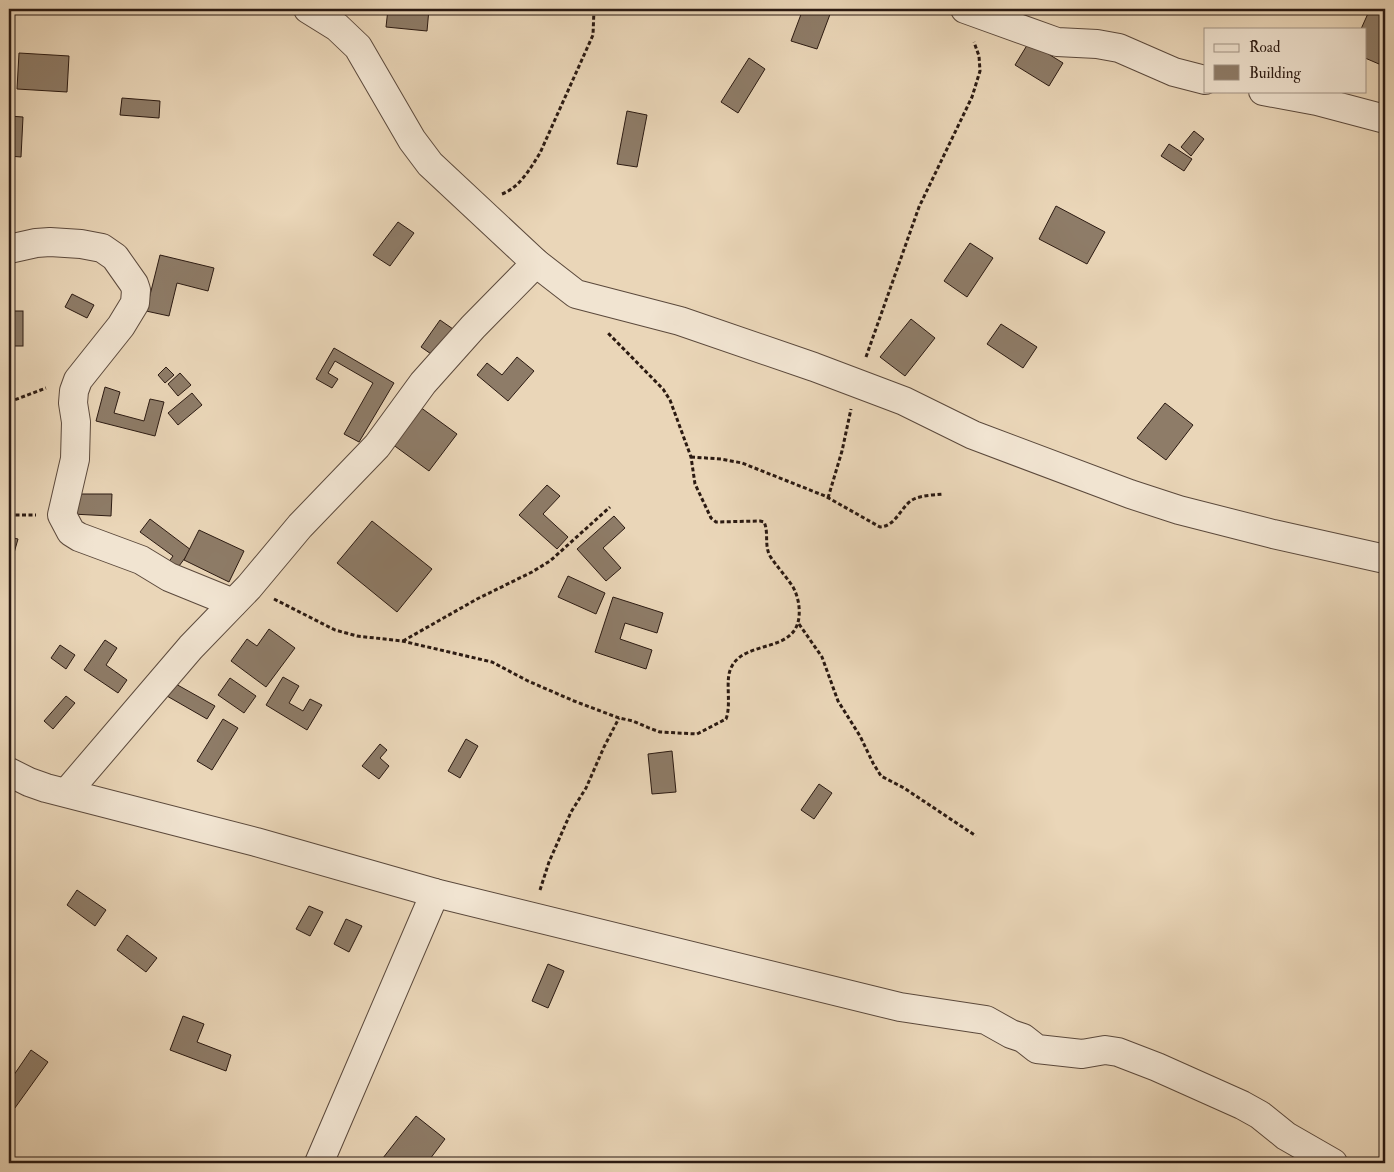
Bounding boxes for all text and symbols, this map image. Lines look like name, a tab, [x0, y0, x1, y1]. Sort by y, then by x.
legend	[1204, 28, 1366, 92]
text: Road	[1249, 38, 1281, 57]
text: Building	[1249, 64, 1301, 83]

